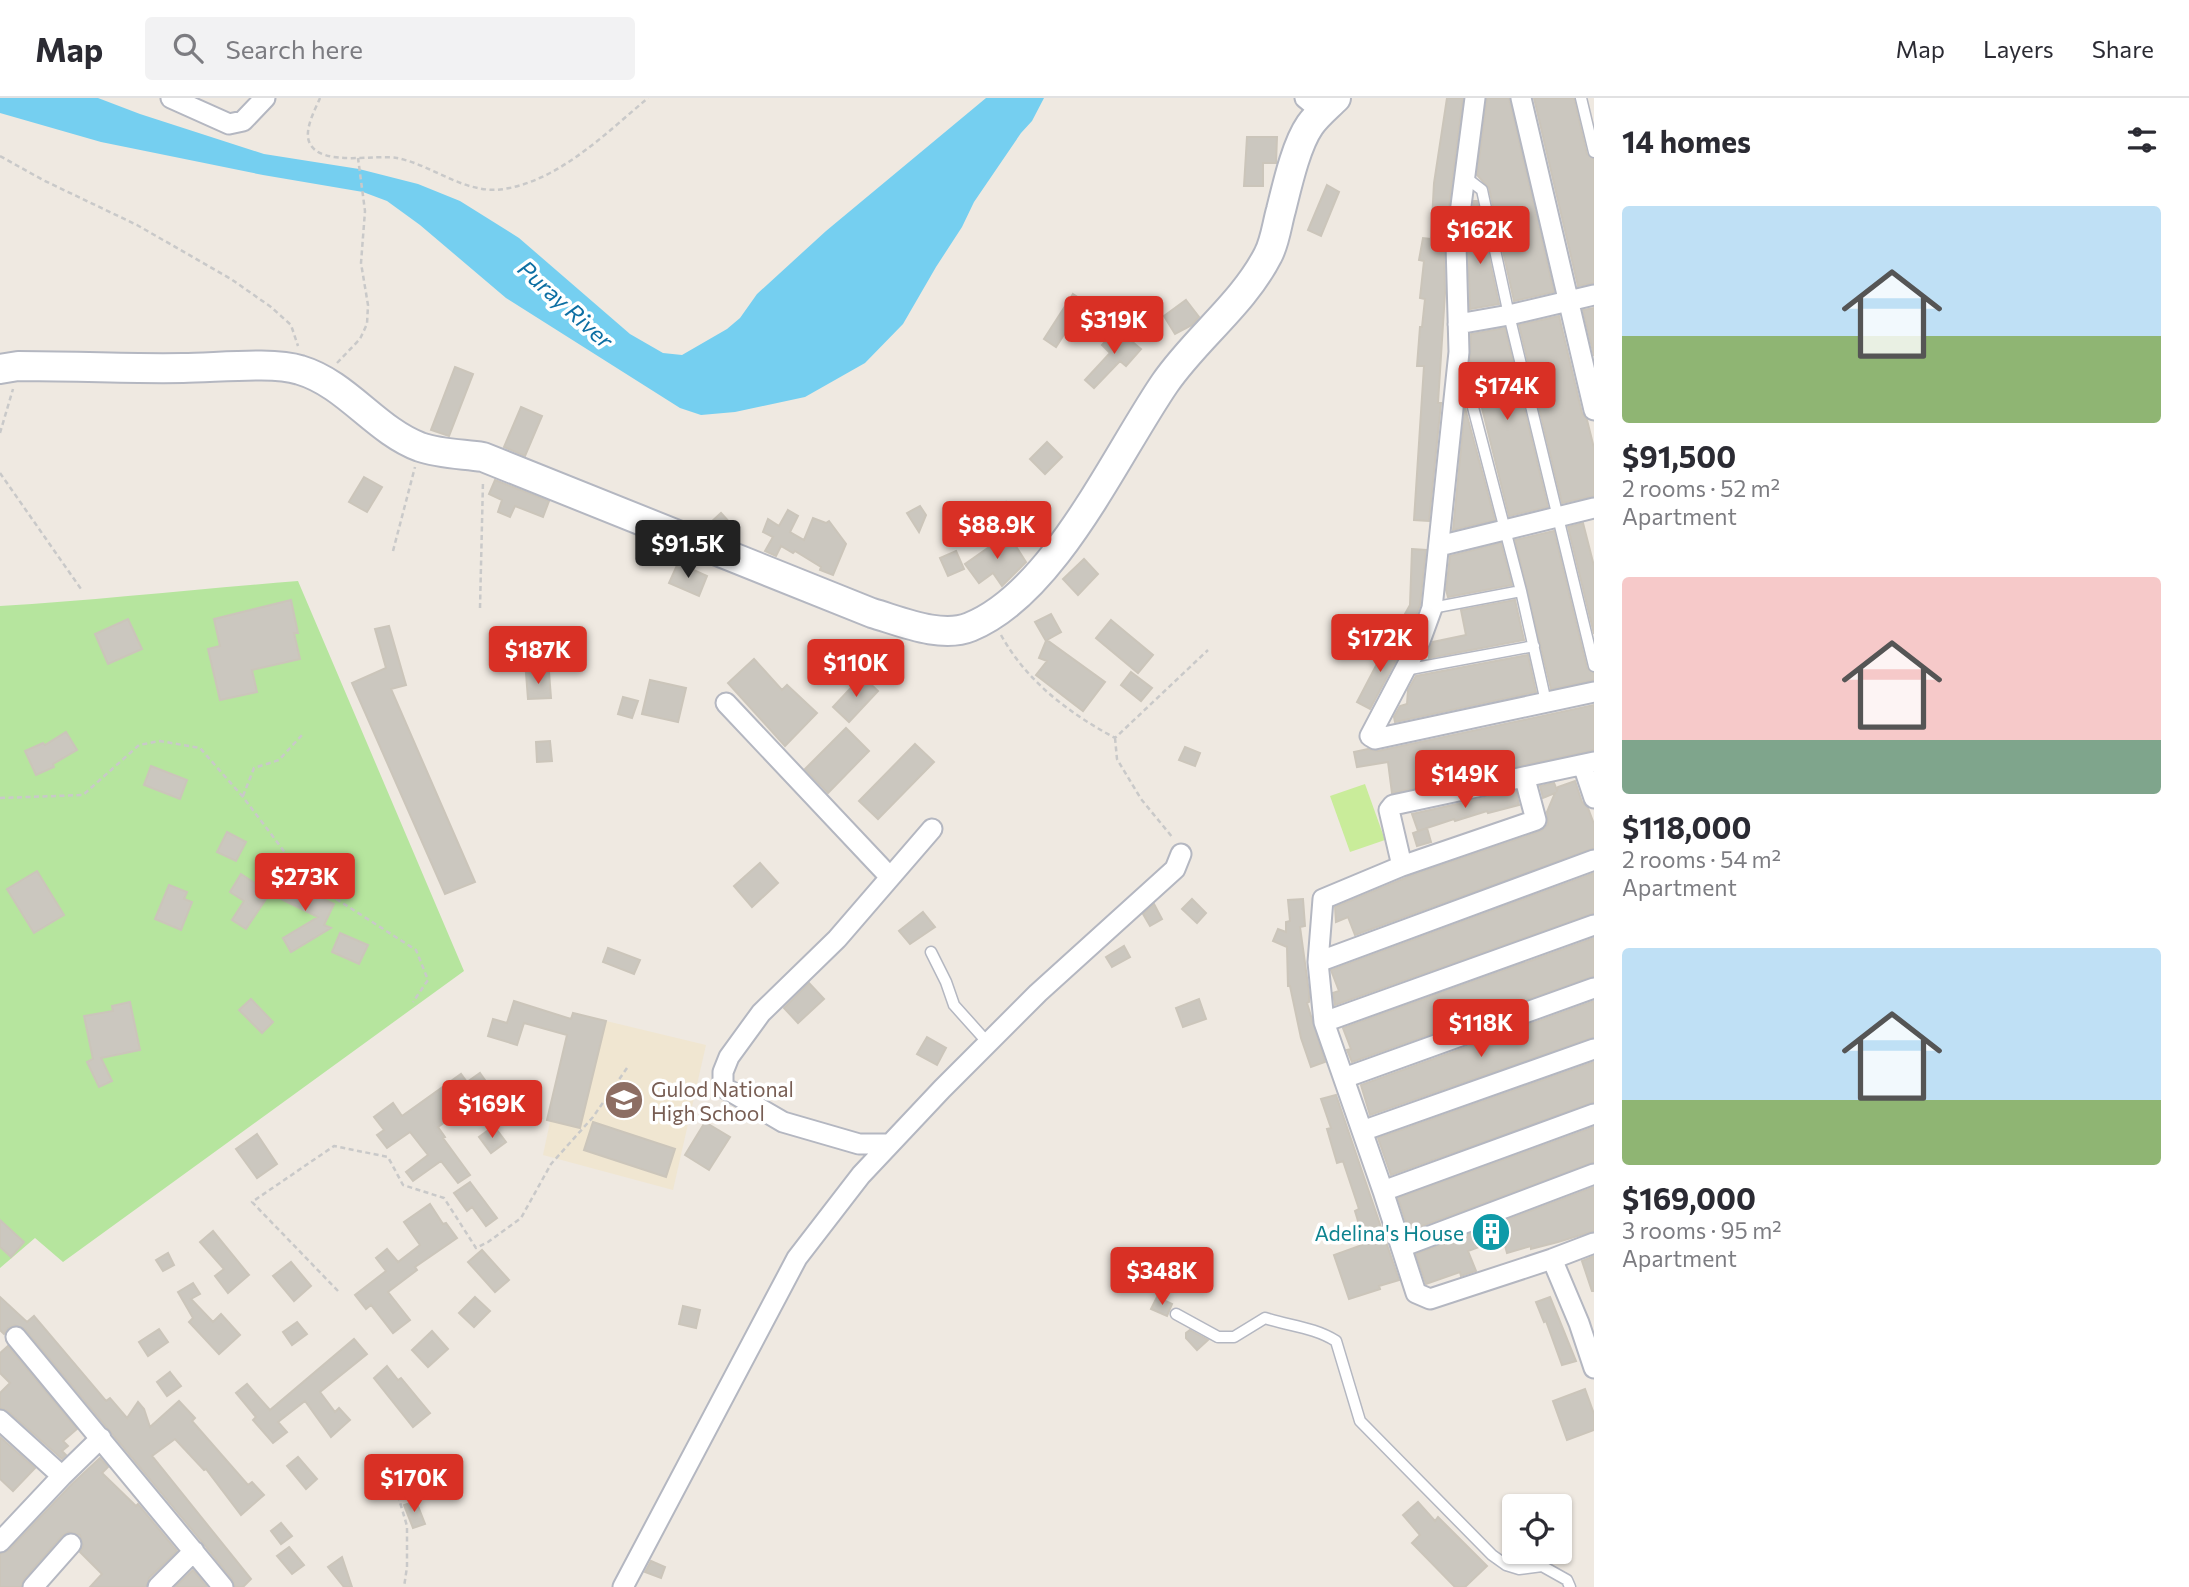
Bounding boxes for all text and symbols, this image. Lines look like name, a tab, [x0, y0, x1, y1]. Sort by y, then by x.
search box	[145, 17, 635, 80]
text: Map	[35, 28, 103, 69]
icon: search	[169, 29, 207, 67]
text: Search here	[225, 33, 363, 64]
text: Map	[1896, 34, 1945, 63]
text: Layers	[1983, 34, 2054, 63]
text: Share	[2092, 34, 2154, 63]
icon: filters	[2123, 121, 2161, 159]
text: 14 homes	[1622, 122, 1751, 159]
pin: $162K	[1431, 206, 1529, 266]
text: $162K	[1447, 215, 1513, 243]
icon: home	[1829, 251, 1955, 377]
water label: Puray River	[513, 254, 620, 355]
pin: $319K	[1065, 296, 1163, 356]
text: $319K	[1080, 305, 1148, 333]
pin: $174K	[1458, 362, 1556, 422]
text: $174K	[1474, 371, 1540, 399]
text: $91,500	[1622, 437, 1736, 474]
text: 2 rooms · 52 m²	[1622, 474, 1780, 502]
pin: $88.9K	[940, 502, 1054, 561]
text: Apartment	[1622, 502, 1737, 530]
text: $88.9K	[958, 510, 1036, 538]
pin: $91.5K	[631, 520, 745, 580]
text: $91.5K	[651, 529, 725, 557]
pin: $172K	[1331, 614, 1429, 674]
icon: home	[1829, 622, 1955, 748]
text: $172K	[1347, 623, 1413, 651]
pin: $187K	[489, 626, 587, 686]
text: $187K	[505, 635, 571, 663]
pin: $110K	[807, 640, 905, 699]
text: $110K	[823, 648, 889, 676]
pin: $149K	[1416, 750, 1514, 810]
text: $149K	[1431, 759, 1499, 787]
text: $118,000	[1622, 808, 1751, 845]
text: 2 rooms · 54 m²	[1622, 845, 1781, 873]
pin: $273K	[256, 854, 354, 913]
text: $273K	[271, 862, 339, 890]
text: Apartment	[1622, 873, 1737, 901]
icon: home	[1829, 993, 1955, 1119]
pin: $118K	[1432, 1000, 1530, 1059]
text: $118K	[1449, 1008, 1513, 1036]
place label: Gulod National High School	[651, 1076, 794, 1125]
school or university icon: Gulod National High School	[603, 1079, 645, 1121]
pin: $169K	[443, 1080, 541, 1140]
text: $169K	[458, 1089, 526, 1117]
text: $169,000	[1622, 1179, 1756, 1216]
building icon: Adelina's House	[1470, 1211, 1512, 1253]
text: 3 rooms · 95 m²	[1622, 1216, 1781, 1244]
place label: Adelina's House	[1315, 1220, 1464, 1245]
text: Apartment	[1622, 1244, 1737, 1272]
pin: $348K	[1113, 1248, 1211, 1307]
text: $348K	[1126, 1256, 1198, 1284]
pin: $170K	[365, 1454, 463, 1514]
text: $170K	[380, 1463, 448, 1491]
map controls	[1502, 1494, 1572, 1564]
button: locate	[1502, 1494, 1572, 1564]

